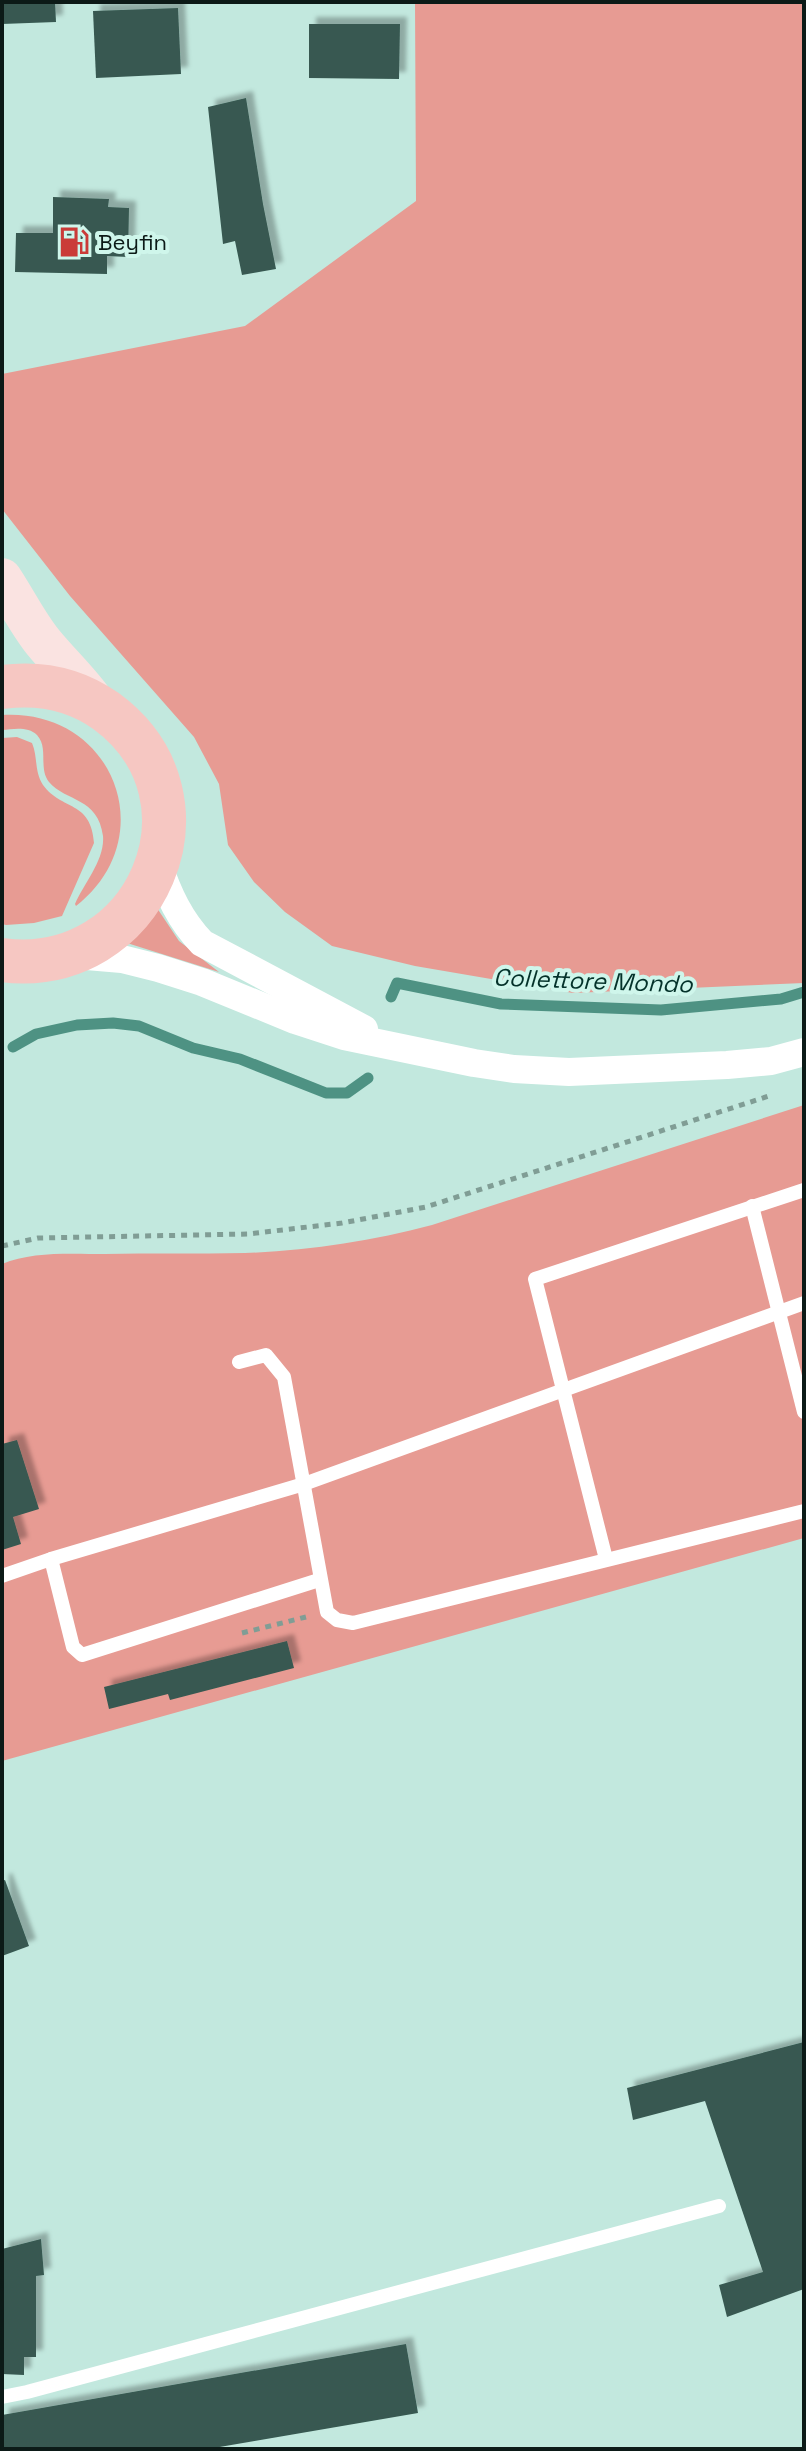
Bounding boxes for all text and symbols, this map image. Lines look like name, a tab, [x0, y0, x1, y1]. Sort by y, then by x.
fuel station icon: Beyfin	[57, 225, 91, 259]
place label: Beyfin	[98, 228, 167, 256]
water label: Collettore Mondo	[493, 962, 694, 1000]

